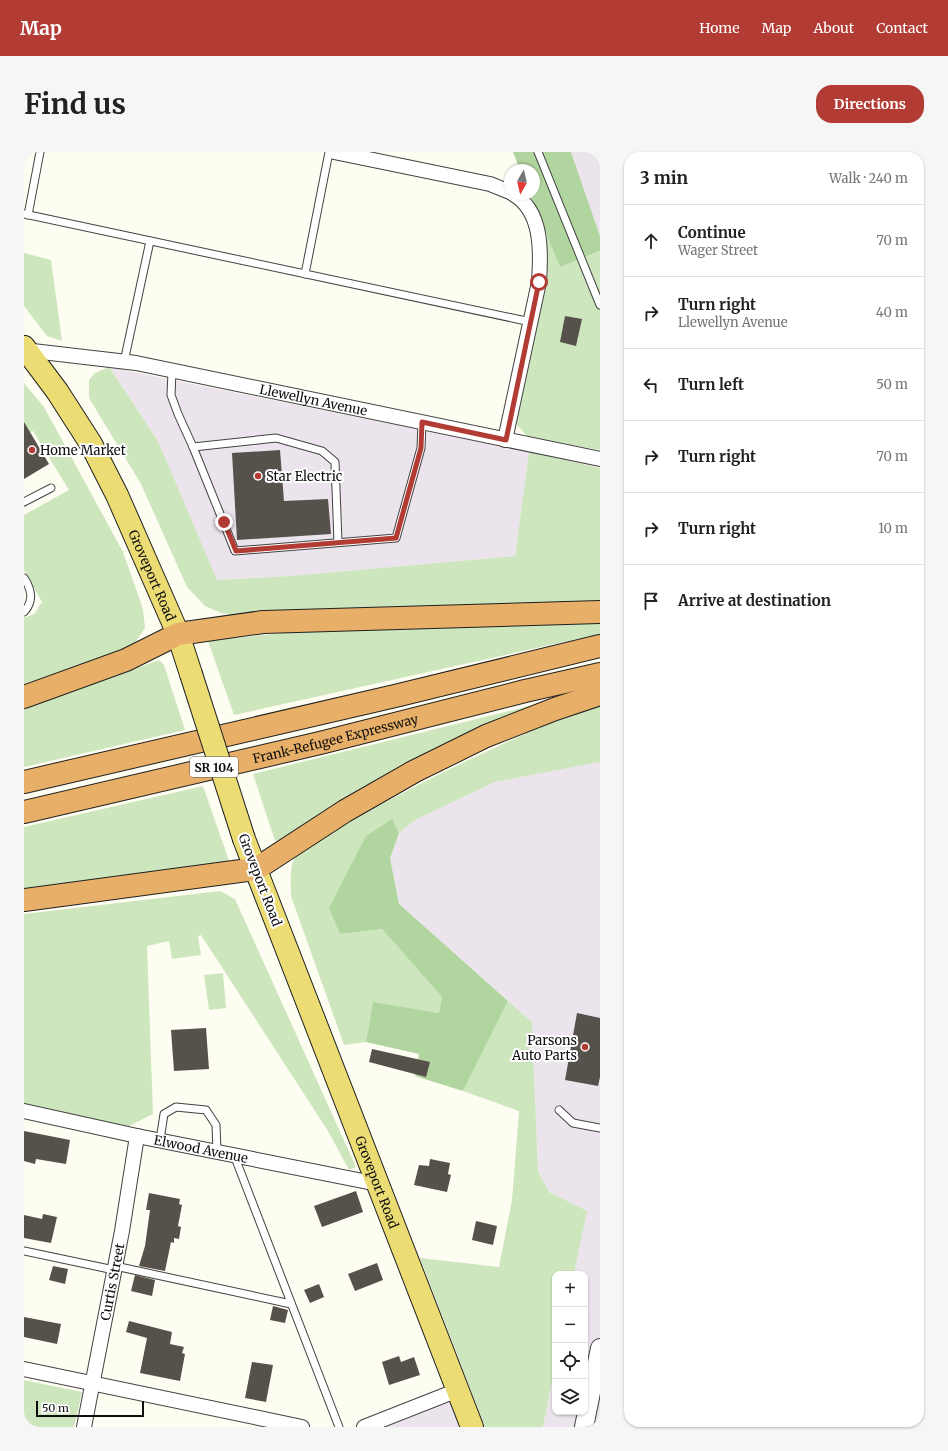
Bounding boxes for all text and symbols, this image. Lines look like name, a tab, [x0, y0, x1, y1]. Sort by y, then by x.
text: Map	[20, 16, 62, 40]
text: Home	[699, 19, 740, 37]
text: Map	[762, 19, 791, 37]
text: About	[813, 19, 854, 37]
text: Contact	[876, 19, 928, 37]
button: Directions	[816, 85, 924, 123]
text: Find us	[24, 86, 126, 122]
north arrow	[504, 164, 540, 200]
text: 3 min	[640, 167, 688, 189]
text: Walk · 240 m	[829, 170, 908, 187]
text: Continue	[678, 223, 746, 242]
icon: ahead	[640, 230, 662, 252]
text: 70 m	[877, 232, 908, 249]
text: Wager Street	[678, 242, 758, 259]
route start	[530, 273, 548, 291]
text: Turn right	[678, 295, 756, 314]
icon: right	[640, 302, 662, 324]
text: 40 m	[876, 304, 908, 321]
text: Llewellyn Avenue	[678, 314, 787, 331]
icon: left	[640, 374, 662, 396]
text: Turn left	[678, 375, 744, 394]
text: 50 m	[876, 376, 908, 393]
street label: Llewellyn Avenue	[258, 380, 369, 419]
place label: Home Market	[40, 442, 126, 459]
marker: Home Market	[27, 445, 37, 455]
icon: right	[640, 446, 662, 468]
text: Turn right	[678, 447, 756, 466]
text: 70 m	[877, 448, 908, 465]
place label: Star Electric	[266, 468, 343, 485]
marker: Star Electric	[253, 471, 263, 481]
route end	[215, 513, 233, 531]
icon: right	[640, 518, 662, 540]
text: Turn right	[678, 519, 756, 538]
text: 10 m	[878, 520, 908, 537]
street label: Groveport Road	[125, 527, 180, 624]
icon: arrive	[640, 590, 662, 612]
text: Arrive at destination	[678, 591, 831, 610]
street label: Frank-Refugee Expressway	[251, 710, 420, 767]
road number: SR 104	[190, 757, 238, 777]
street label: Groveport Road	[235, 831, 285, 929]
place label: Parsons Auto Parts	[511, 1032, 577, 1064]
marker: Parsons Auto Parts	[580, 1042, 590, 1052]
street label: Elwood Avenue	[152, 1131, 250, 1166]
street label: Groveport Road	[351, 1133, 403, 1231]
street label: Curtis Street	[96, 1242, 128, 1322]
map controls	[552, 1271, 588, 1415]
button: +	[552, 1271, 588, 1307]
button: −	[552, 1307, 588, 1343]
button: locate	[552, 1343, 588, 1379]
button: layers	[552, 1379, 588, 1415]
scale bar	[36, 1399, 144, 1418]
text: 50 m	[42, 1401, 69, 1415]

